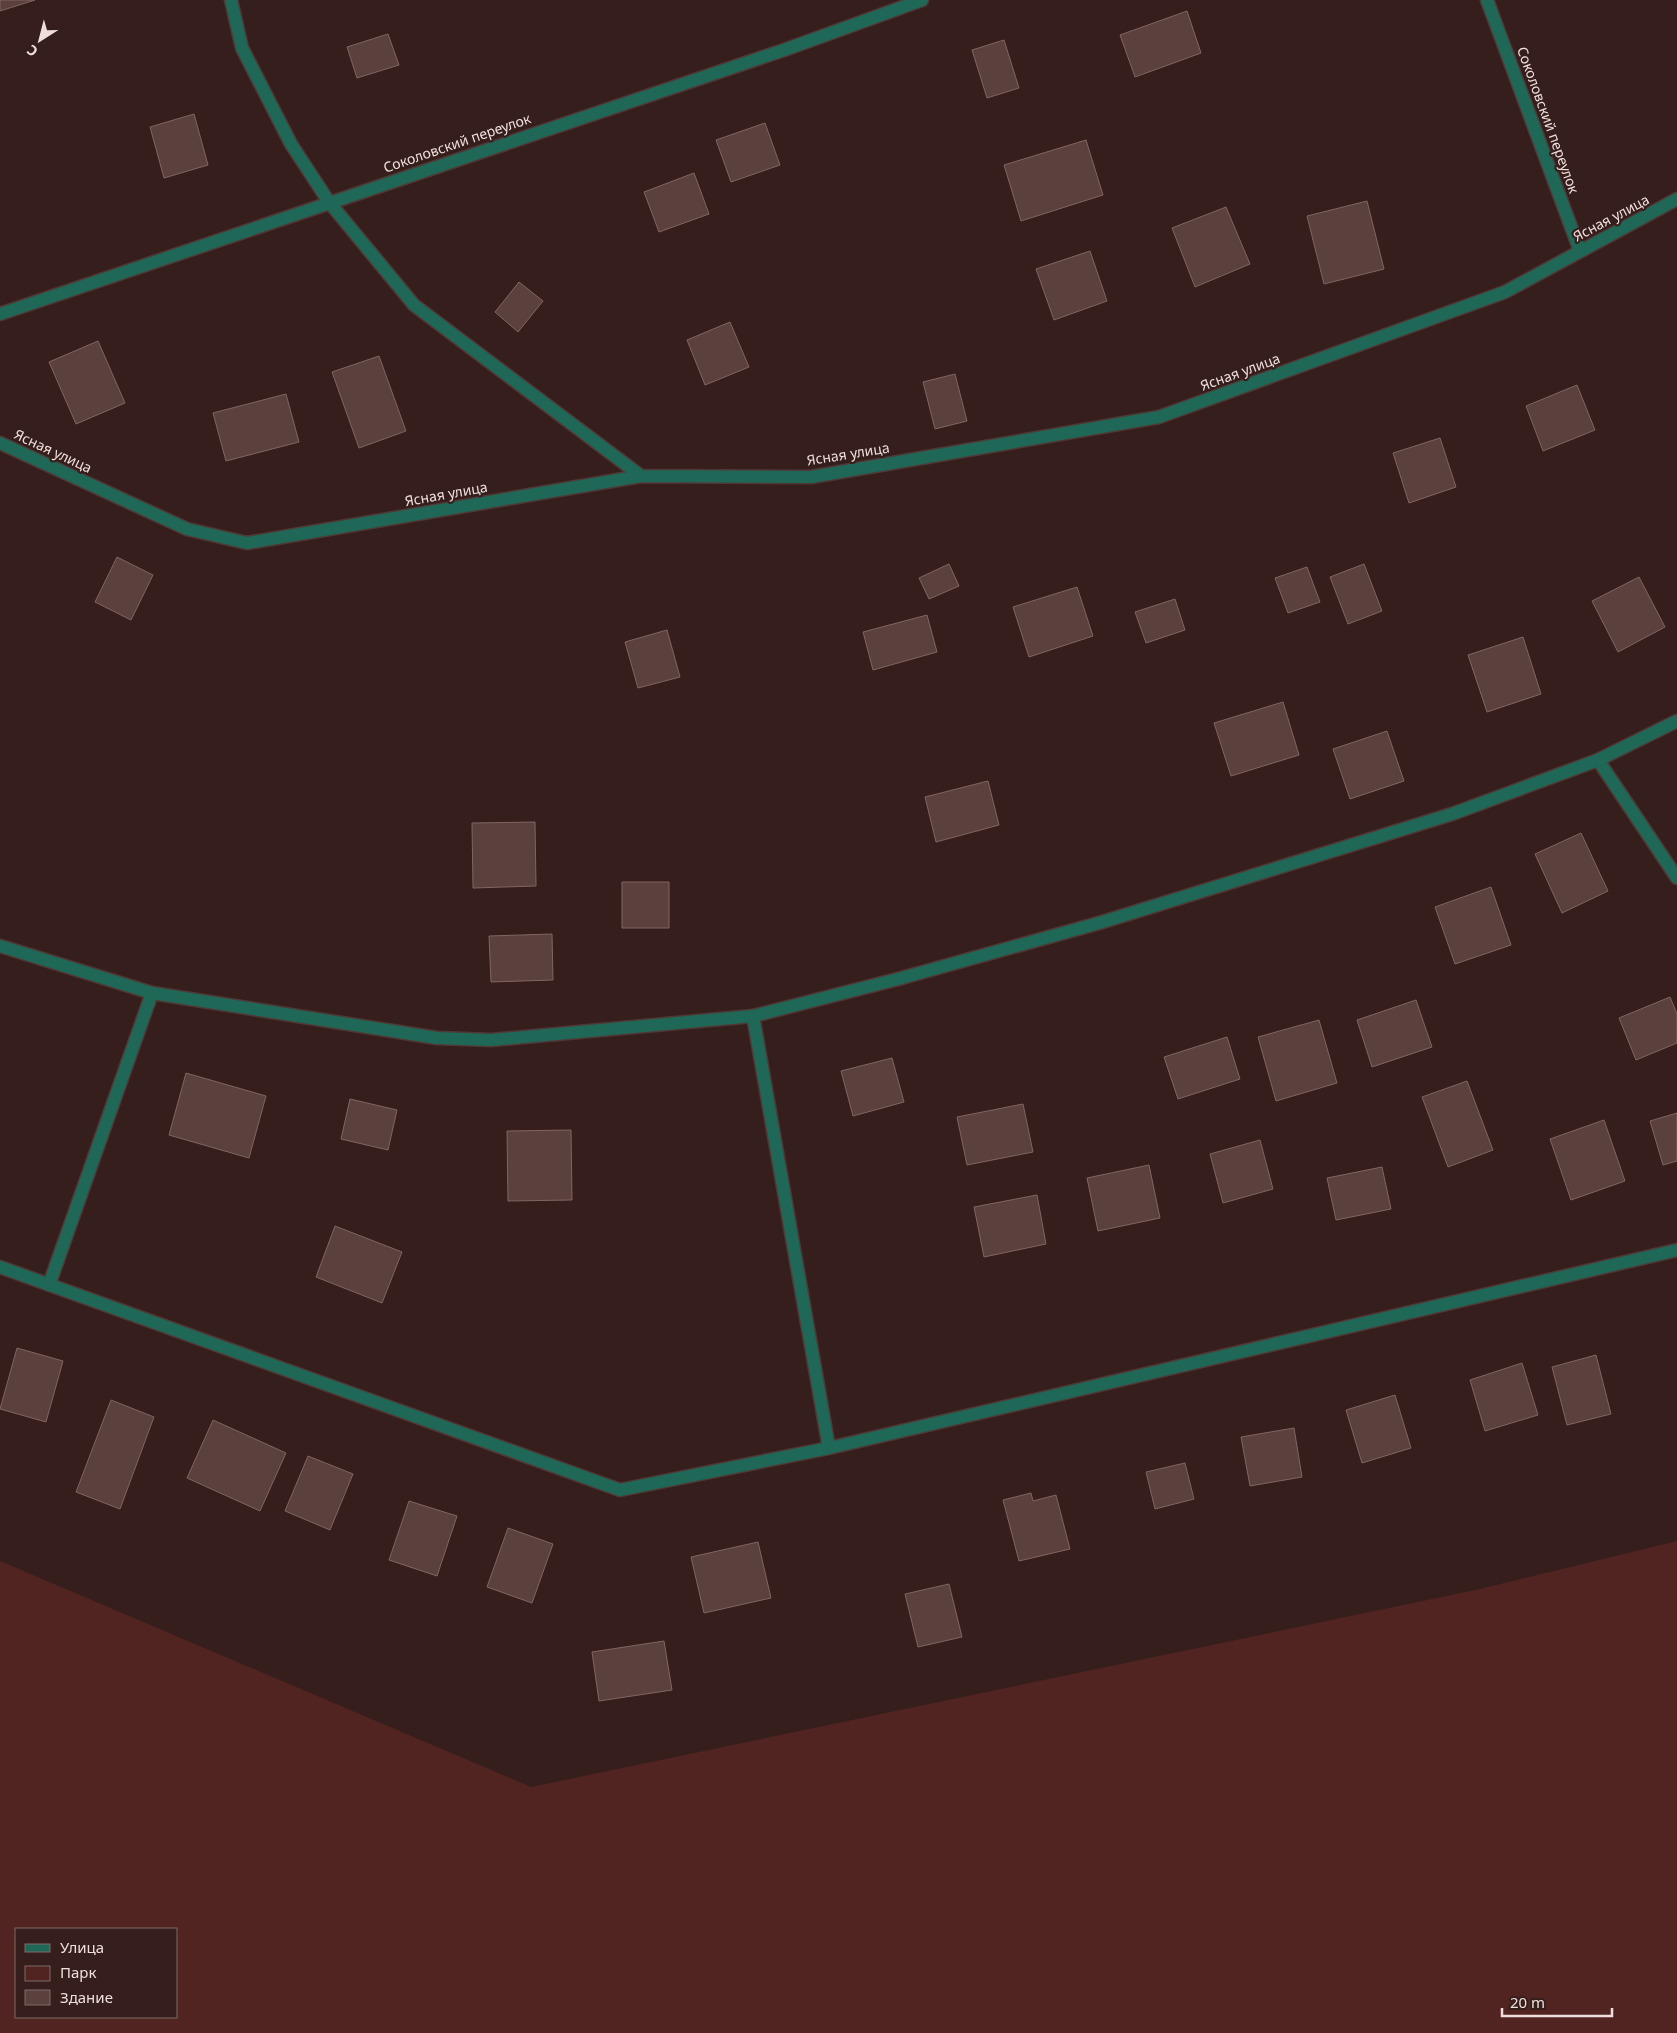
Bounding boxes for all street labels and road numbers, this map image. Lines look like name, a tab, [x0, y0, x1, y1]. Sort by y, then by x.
street label: Соколовский переулок	[1513, 44, 1584, 196]
street label: Соколовский переулок	[380, 108, 534, 177]
street label: Ясная улица	[1569, 190, 1652, 246]
street label: Ясная улица	[1197, 348, 1282, 395]
street label: Ясная улица	[11, 424, 95, 477]
street label: Ясная улица	[805, 438, 891, 469]
street label: Ясная улица	[403, 477, 489, 510]

